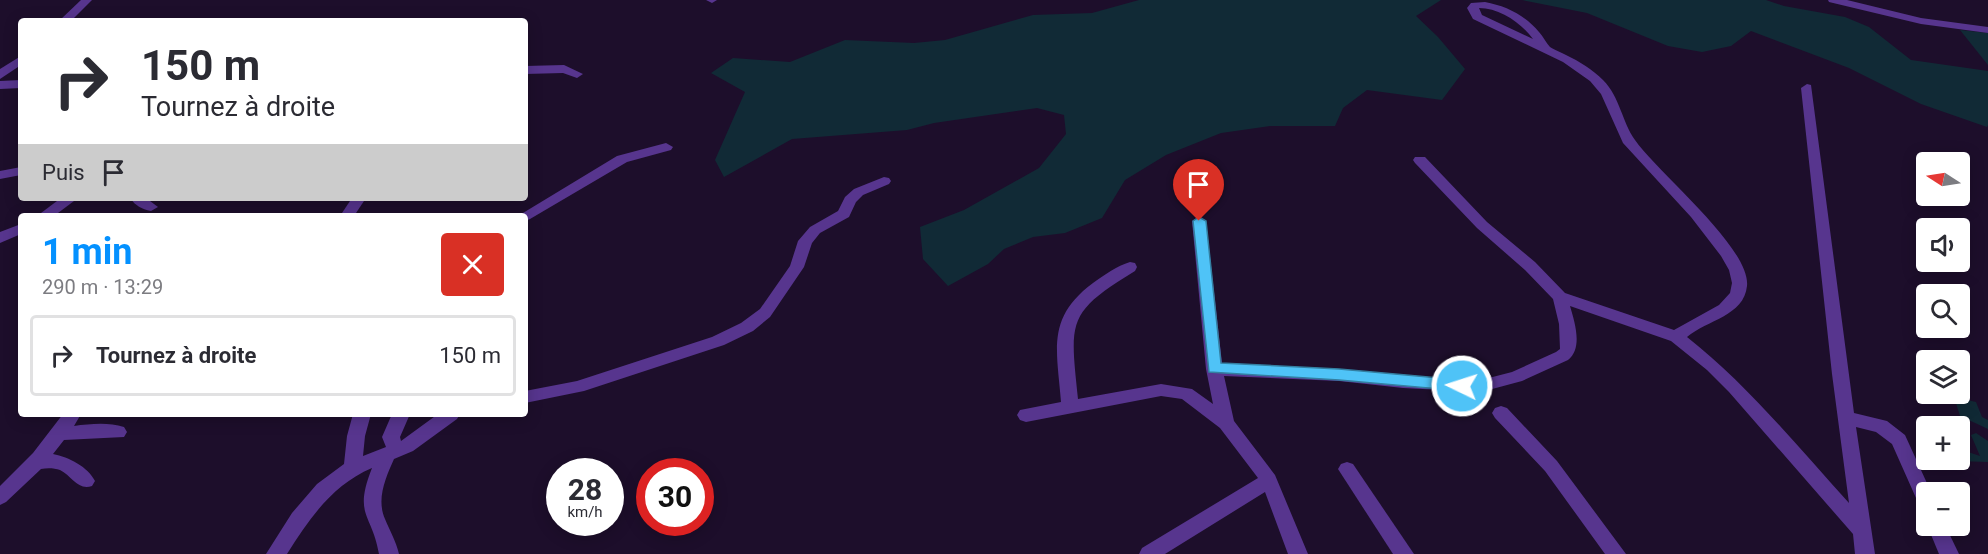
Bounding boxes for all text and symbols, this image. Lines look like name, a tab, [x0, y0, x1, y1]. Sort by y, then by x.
text: 150 m	[141, 41, 260, 90]
icon: right	[42, 42, 120, 120]
text: Tournez à droite	[141, 91, 335, 123]
north arrow	[1916, 152, 1970, 206]
map controls	[1916, 152, 1970, 536]
icon: arrive	[97, 156, 130, 189]
pin	[1173, 159, 1224, 221]
text: Puis	[42, 160, 85, 185]
icon: arrive	[1182, 168, 1215, 201]
button: sound	[1916, 218, 1970, 272]
text: 1 min	[42, 231, 133, 273]
button: close	[441, 233, 504, 296]
text: 290 m · 13:29	[42, 275, 163, 299]
button: search	[1916, 284, 1970, 338]
icon: right	[45, 339, 78, 372]
text: Tournez à droite	[96, 343, 256, 368]
text: 150 m	[439, 343, 501, 368]
button: layers	[1916, 350, 1970, 404]
position arrow	[1430, 354, 1494, 418]
button: +	[1916, 416, 1970, 470]
speed limit sign: 30	[636, 458, 714, 536]
text: 28	[568, 472, 602, 507]
button: −	[1916, 482, 1970, 536]
text: km/h	[567, 503, 603, 521]

